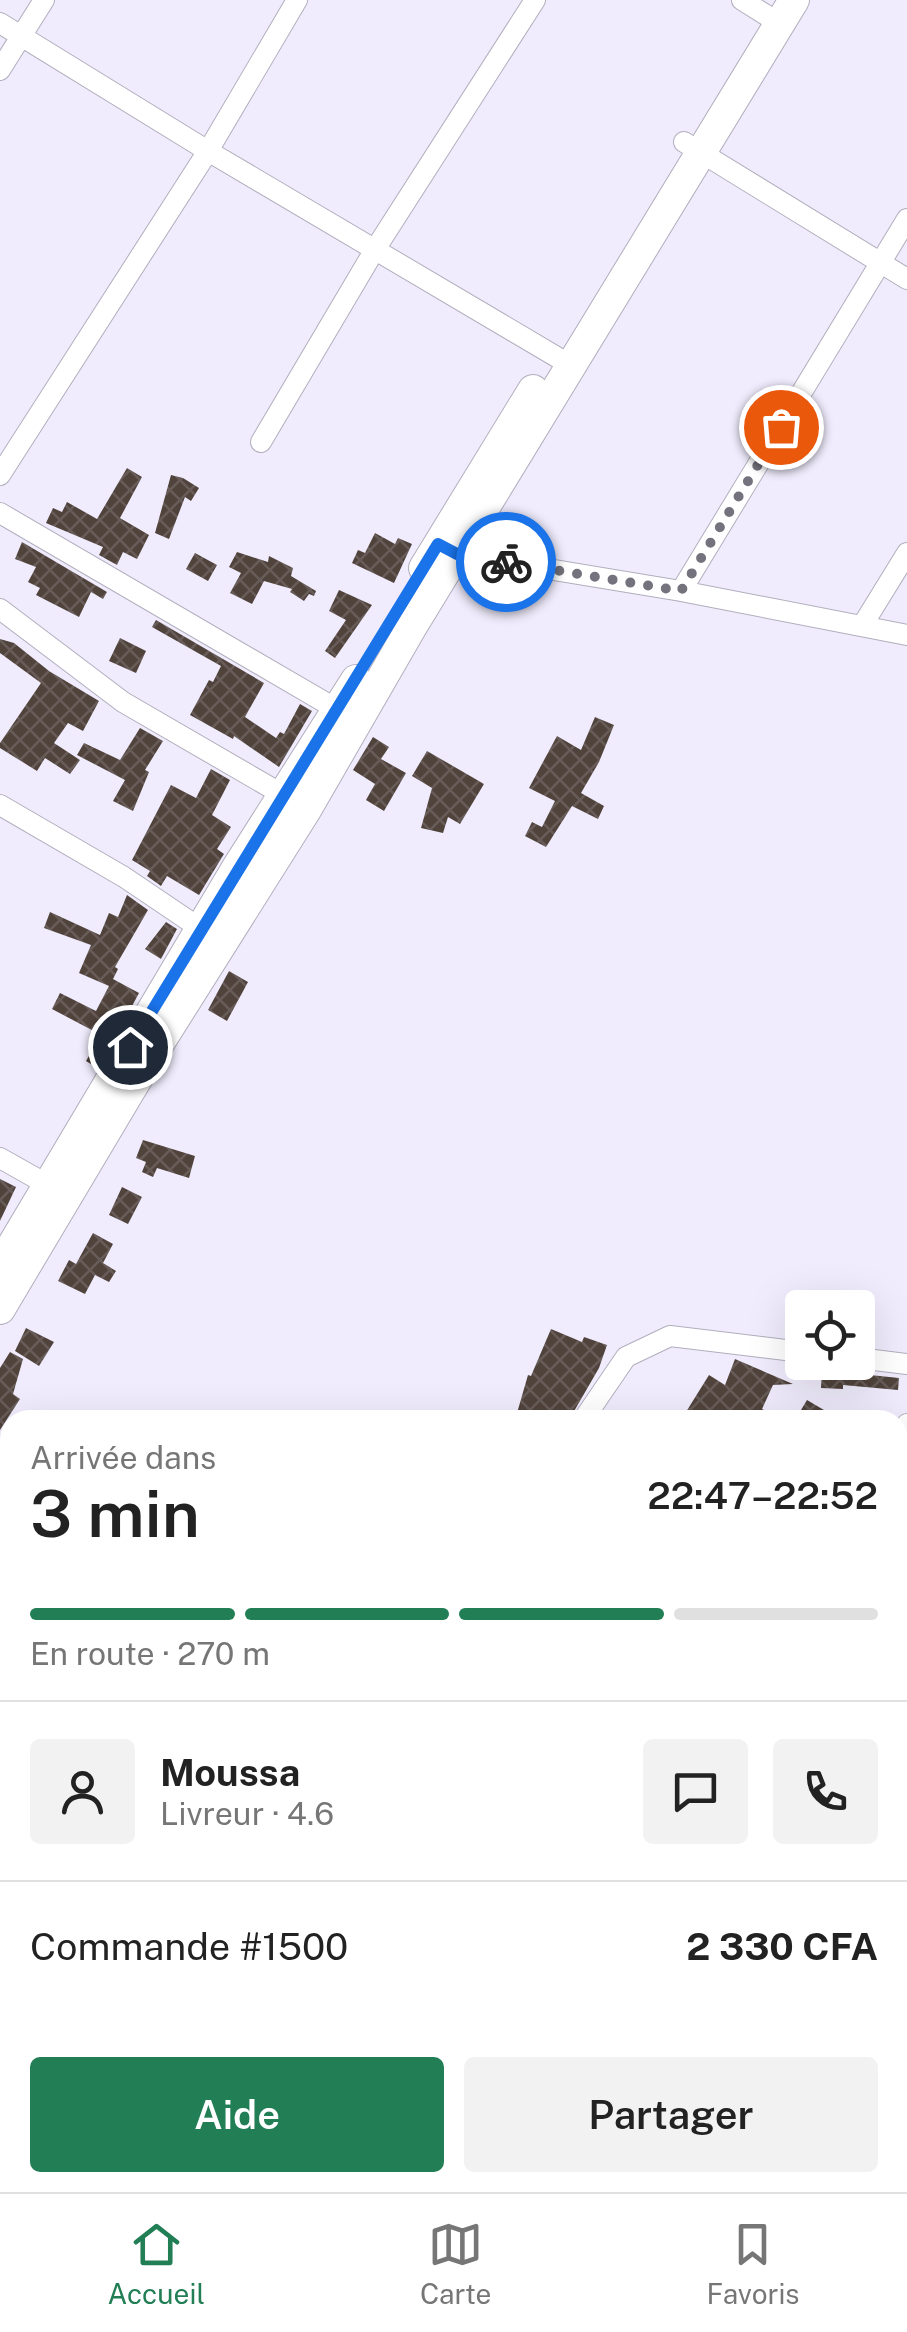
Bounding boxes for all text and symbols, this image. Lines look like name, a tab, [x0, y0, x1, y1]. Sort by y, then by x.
pin	[739, 385, 824, 470]
icon: bag	[754, 400, 809, 455]
courier	[456, 512, 556, 612]
icon: bike	[479, 535, 534, 590]
pin	[88, 1005, 173, 1090]
icon: home	[103, 1020, 158, 1075]
map controls	[785, 1290, 875, 1380]
button: locate	[785, 1290, 875, 1380]
text: Arrivée dans	[30, 1439, 216, 1476]
text: 22:47–22:52	[647, 1473, 878, 1518]
text: 3 min	[30, 1475, 200, 1552]
text: En route · 270 m	[30, 1635, 270, 1672]
button: person	[30, 1739, 135, 1844]
button: chat	[643, 1739, 748, 1844]
button: phone	[773, 1739, 878, 1844]
text: Moussa	[160, 1750, 300, 1795]
text: Livreur · 4.6	[160, 1795, 334, 1832]
text: Commande #1500	[30, 1924, 348, 1969]
text: 2 330 CFA	[686, 1924, 878, 1969]
button: Aide	[30, 2057, 444, 2172]
button: Partager	[464, 2057, 878, 2172]
tab: Accueil	[107, 2217, 205, 2310]
tab: Carte	[420, 2217, 491, 2310]
tab: Favoris	[706, 2217, 800, 2310]

